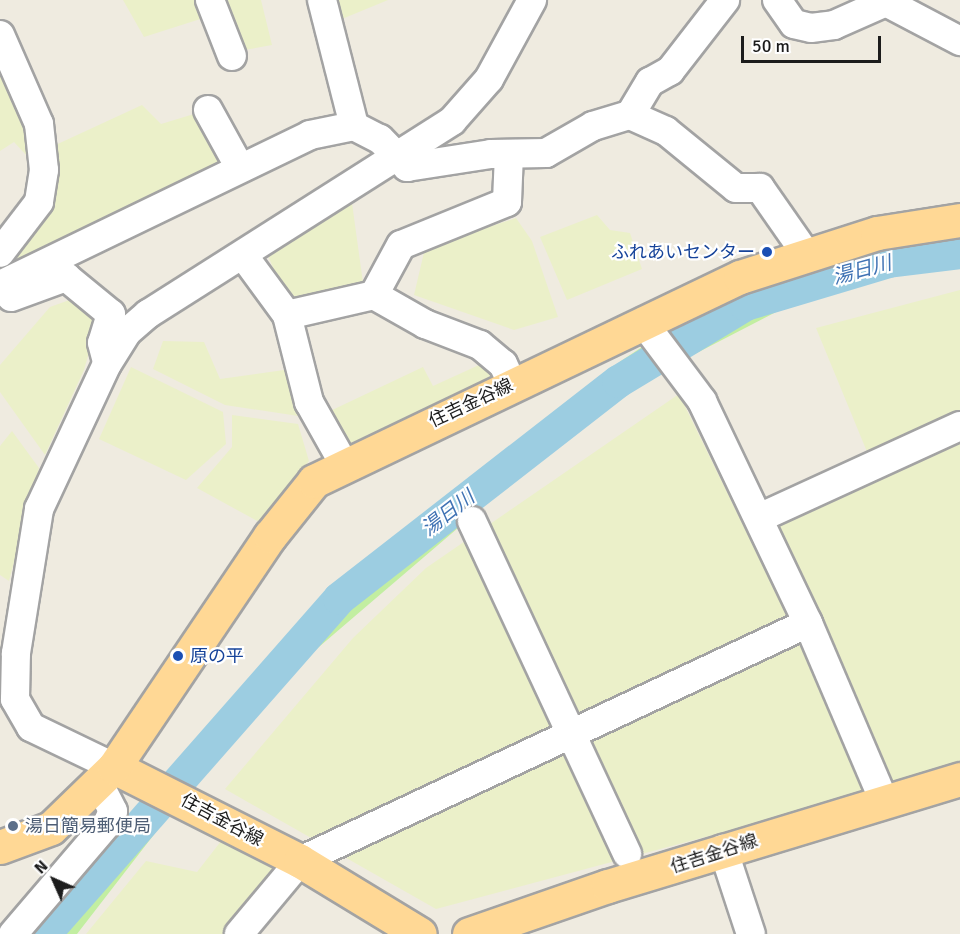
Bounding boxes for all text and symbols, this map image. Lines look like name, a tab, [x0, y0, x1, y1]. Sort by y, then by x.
scale bar	[744, 24, 884, 62]
text: 50 m	[752, 35, 790, 57]
place label: ふれあいセンター	[611, 241, 755, 263]
marker: ふれあいセンター	[760, 245, 774, 259]
water label: 湯日川	[830, 251, 894, 289]
street label: 住吉金谷線	[426, 374, 516, 432]
water label: 湯日川	[417, 485, 479, 541]
place label: 原の平	[190, 645, 244, 667]
marker: 原の平	[171, 649, 185, 663]
street label: 住吉金谷線	[177, 789, 267, 851]
place label: 湯日簡易郵便局	[25, 815, 151, 837]
marker: 湯日簡易郵便局	[6, 819, 20, 833]
street label: 住吉金谷線	[668, 830, 760, 878]
north arrow	[24, 850, 84, 910]
text: N	[30, 856, 52, 878]

